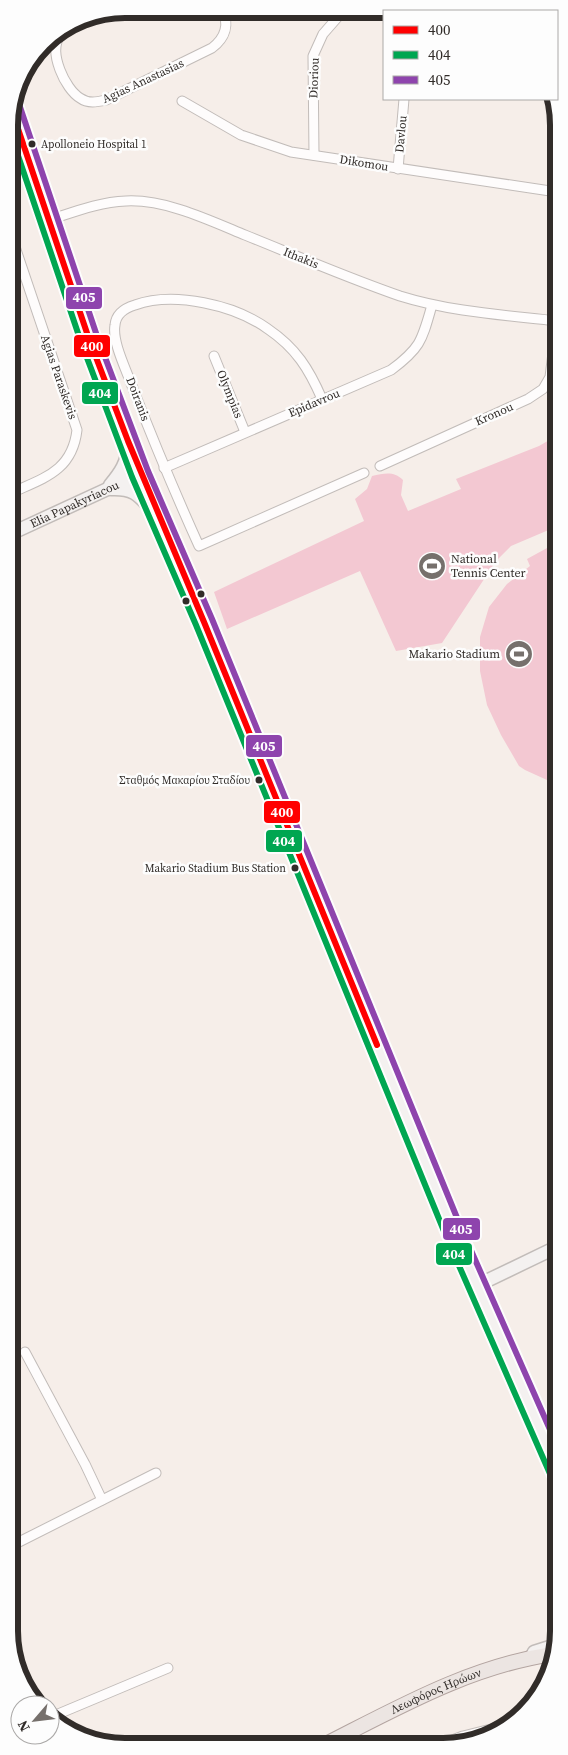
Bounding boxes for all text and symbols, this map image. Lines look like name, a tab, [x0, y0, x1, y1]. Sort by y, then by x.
legend	[383, 10, 558, 100]
text: 400	[428, 19, 451, 40]
text: 404	[428, 44, 451, 65]
street label: Agias Anastasias	[99, 55, 187, 107]
street label: Dioriou	[305, 57, 323, 99]
text: 405	[428, 69, 451, 90]
street label: Davlou	[391, 115, 411, 153]
place label: Apolloneio Hospital 1	[41, 137, 146, 152]
marker: Apolloneio Hospital 1	[27, 139, 37, 149]
street label: Dikomou	[338, 151, 390, 175]
street label: Ithakis	[281, 244, 321, 272]
line badge: 405	[65, 286, 103, 310]
text: 405	[73, 287, 96, 307]
street label: Agias Paraskevis	[37, 333, 81, 421]
line badge: 400	[73, 334, 111, 358]
text: 400	[81, 336, 104, 356]
street label: Olympias	[213, 368, 247, 420]
street label: Doiranis	[122, 375, 154, 423]
line badge: 404	[81, 381, 119, 405]
text: 404	[89, 383, 112, 403]
street label: Epidavrou	[286, 385, 342, 421]
street label: Kronou	[472, 398, 516, 430]
street label: Elia Papakyriacou	[27, 477, 121, 532]
sports icon: National Tennis Center	[417, 551, 447, 581]
place label: National Tennis Center	[451, 551, 526, 581]
unlabelled marker	[196, 589, 206, 599]
unlabelled marker	[181, 596, 191, 606]
sports icon: Makario Stadium	[504, 639, 534, 669]
place label: Makario Stadium	[408, 646, 500, 662]
line badge: 405	[245, 734, 283, 758]
text: 405	[253, 736, 276, 756]
place label: Σταθμός Μακαρίου Σταδίου	[119, 773, 250, 788]
marker: Σταθμός Μακαρίου Σταδίου	[254, 775, 264, 785]
line badge: 400	[263, 800, 301, 824]
text: 400	[271, 802, 294, 822]
line badge: 404	[265, 829, 303, 853]
text: 404	[273, 831, 296, 851]
place label: Makario Stadium Bus Station	[145, 861, 286, 876]
marker: Makario Stadium Bus Station	[290, 863, 300, 873]
line badge: 405	[442, 1217, 481, 1241]
text: 405	[450, 1219, 473, 1239]
line badge: 404	[435, 1242, 473, 1266]
text: 404	[443, 1244, 466, 1264]
street label: Λεωφόρος Ηρώων	[388, 1664, 484, 1718]
north arrow	[10, 1695, 60, 1745]
text: N	[12, 1717, 35, 1735]

